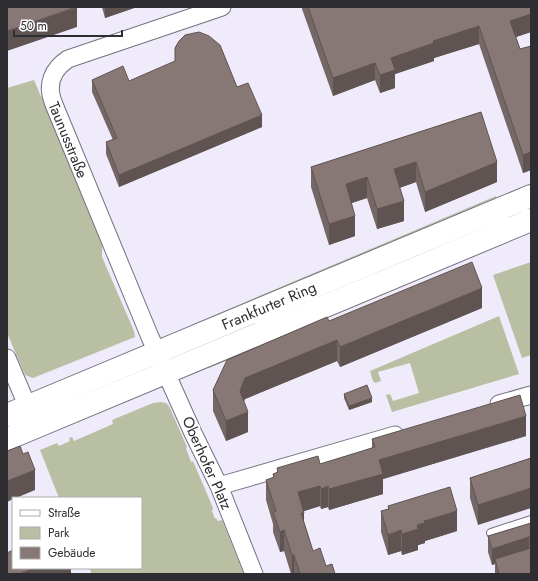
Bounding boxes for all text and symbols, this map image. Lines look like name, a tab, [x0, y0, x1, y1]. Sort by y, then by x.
scale bar	[14, 12, 122, 38]
text: 50 m	[20, 17, 47, 35]
street label: Taunusstraße	[43, 99, 93, 182]
street label: Frankfurter Ring	[218, 276, 320, 336]
street label: Oberhofer Platz	[177, 413, 238, 513]
legend	[12, 497, 142, 569]
text: Straße	[48, 504, 80, 522]
text: Park	[48, 524, 70, 542]
text: Gebäude	[48, 544, 95, 562]

